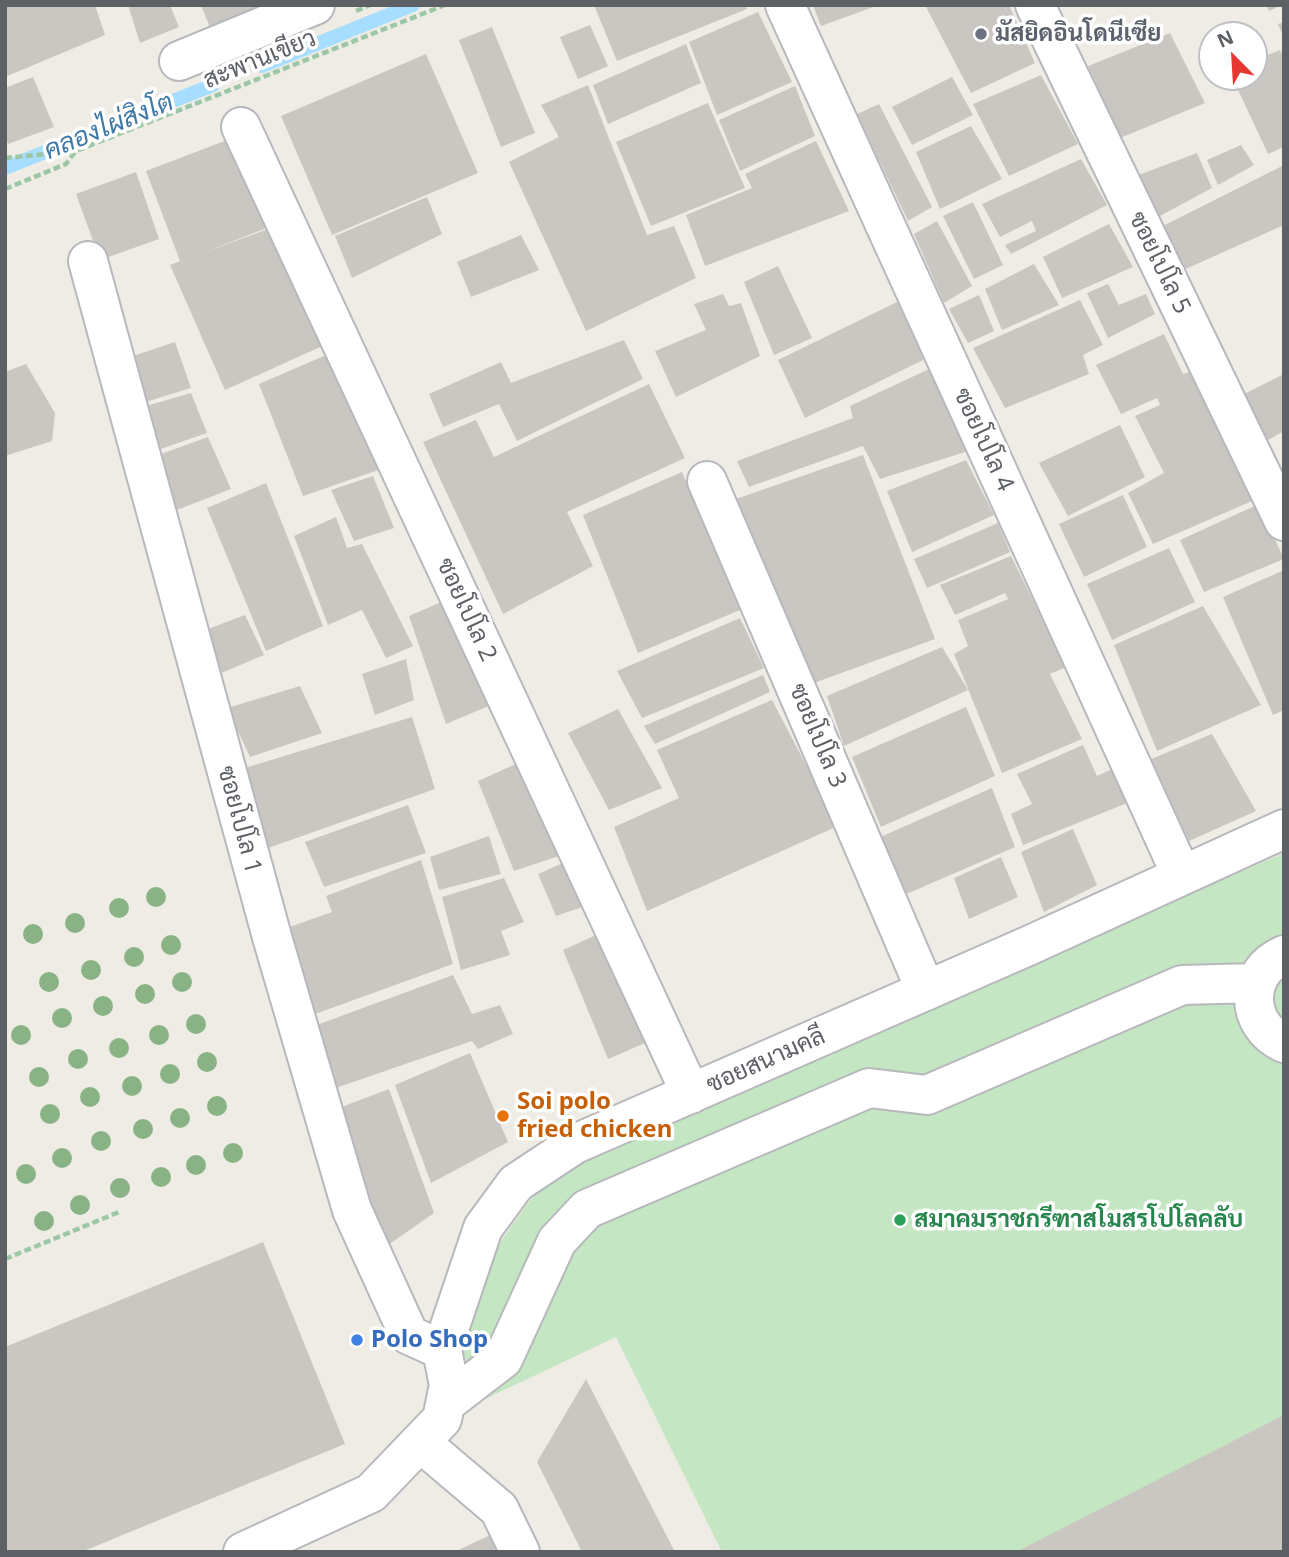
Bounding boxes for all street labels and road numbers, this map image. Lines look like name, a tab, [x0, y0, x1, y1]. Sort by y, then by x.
street label: สะพานเขียว	[200, 24, 320, 96]
street label: ซอยโปโล 5	[1122, 207, 1196, 319]
street label: ซอยโปโล 4	[947, 384, 1019, 496]
street label: ซอยโปโล 2	[430, 554, 502, 666]
street label: ซอยโปโล 3	[782, 680, 852, 792]
street label: ซอยโปโล 1	[211, 763, 267, 877]
street label: ซอยสนามคลี	[702, 1022, 830, 1100]

